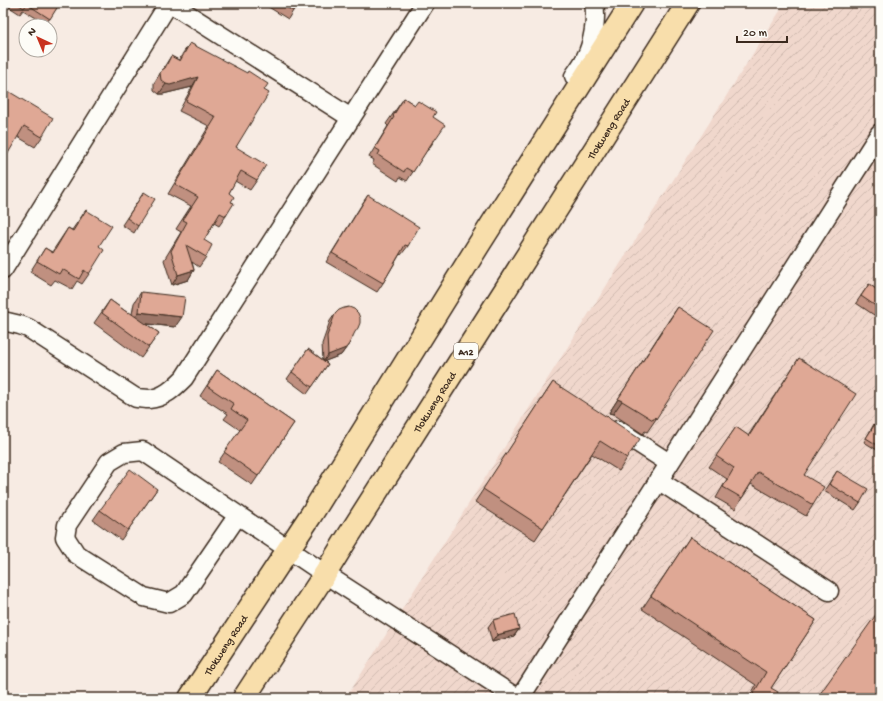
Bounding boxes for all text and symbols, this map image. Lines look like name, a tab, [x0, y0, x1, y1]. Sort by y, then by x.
north arrow	[18, 18, 58, 58]
scale bar	[737, 18, 787, 44]
text: N	[26, 25, 39, 39]
text: 20 m	[743, 27, 768, 41]
street label: Tlokweng Road	[585, 96, 634, 163]
road number: A12	[454, 343, 478, 359]
street label: Tlokweng Road	[411, 369, 460, 436]
street label: Tlokweng Road	[202, 612, 252, 679]

